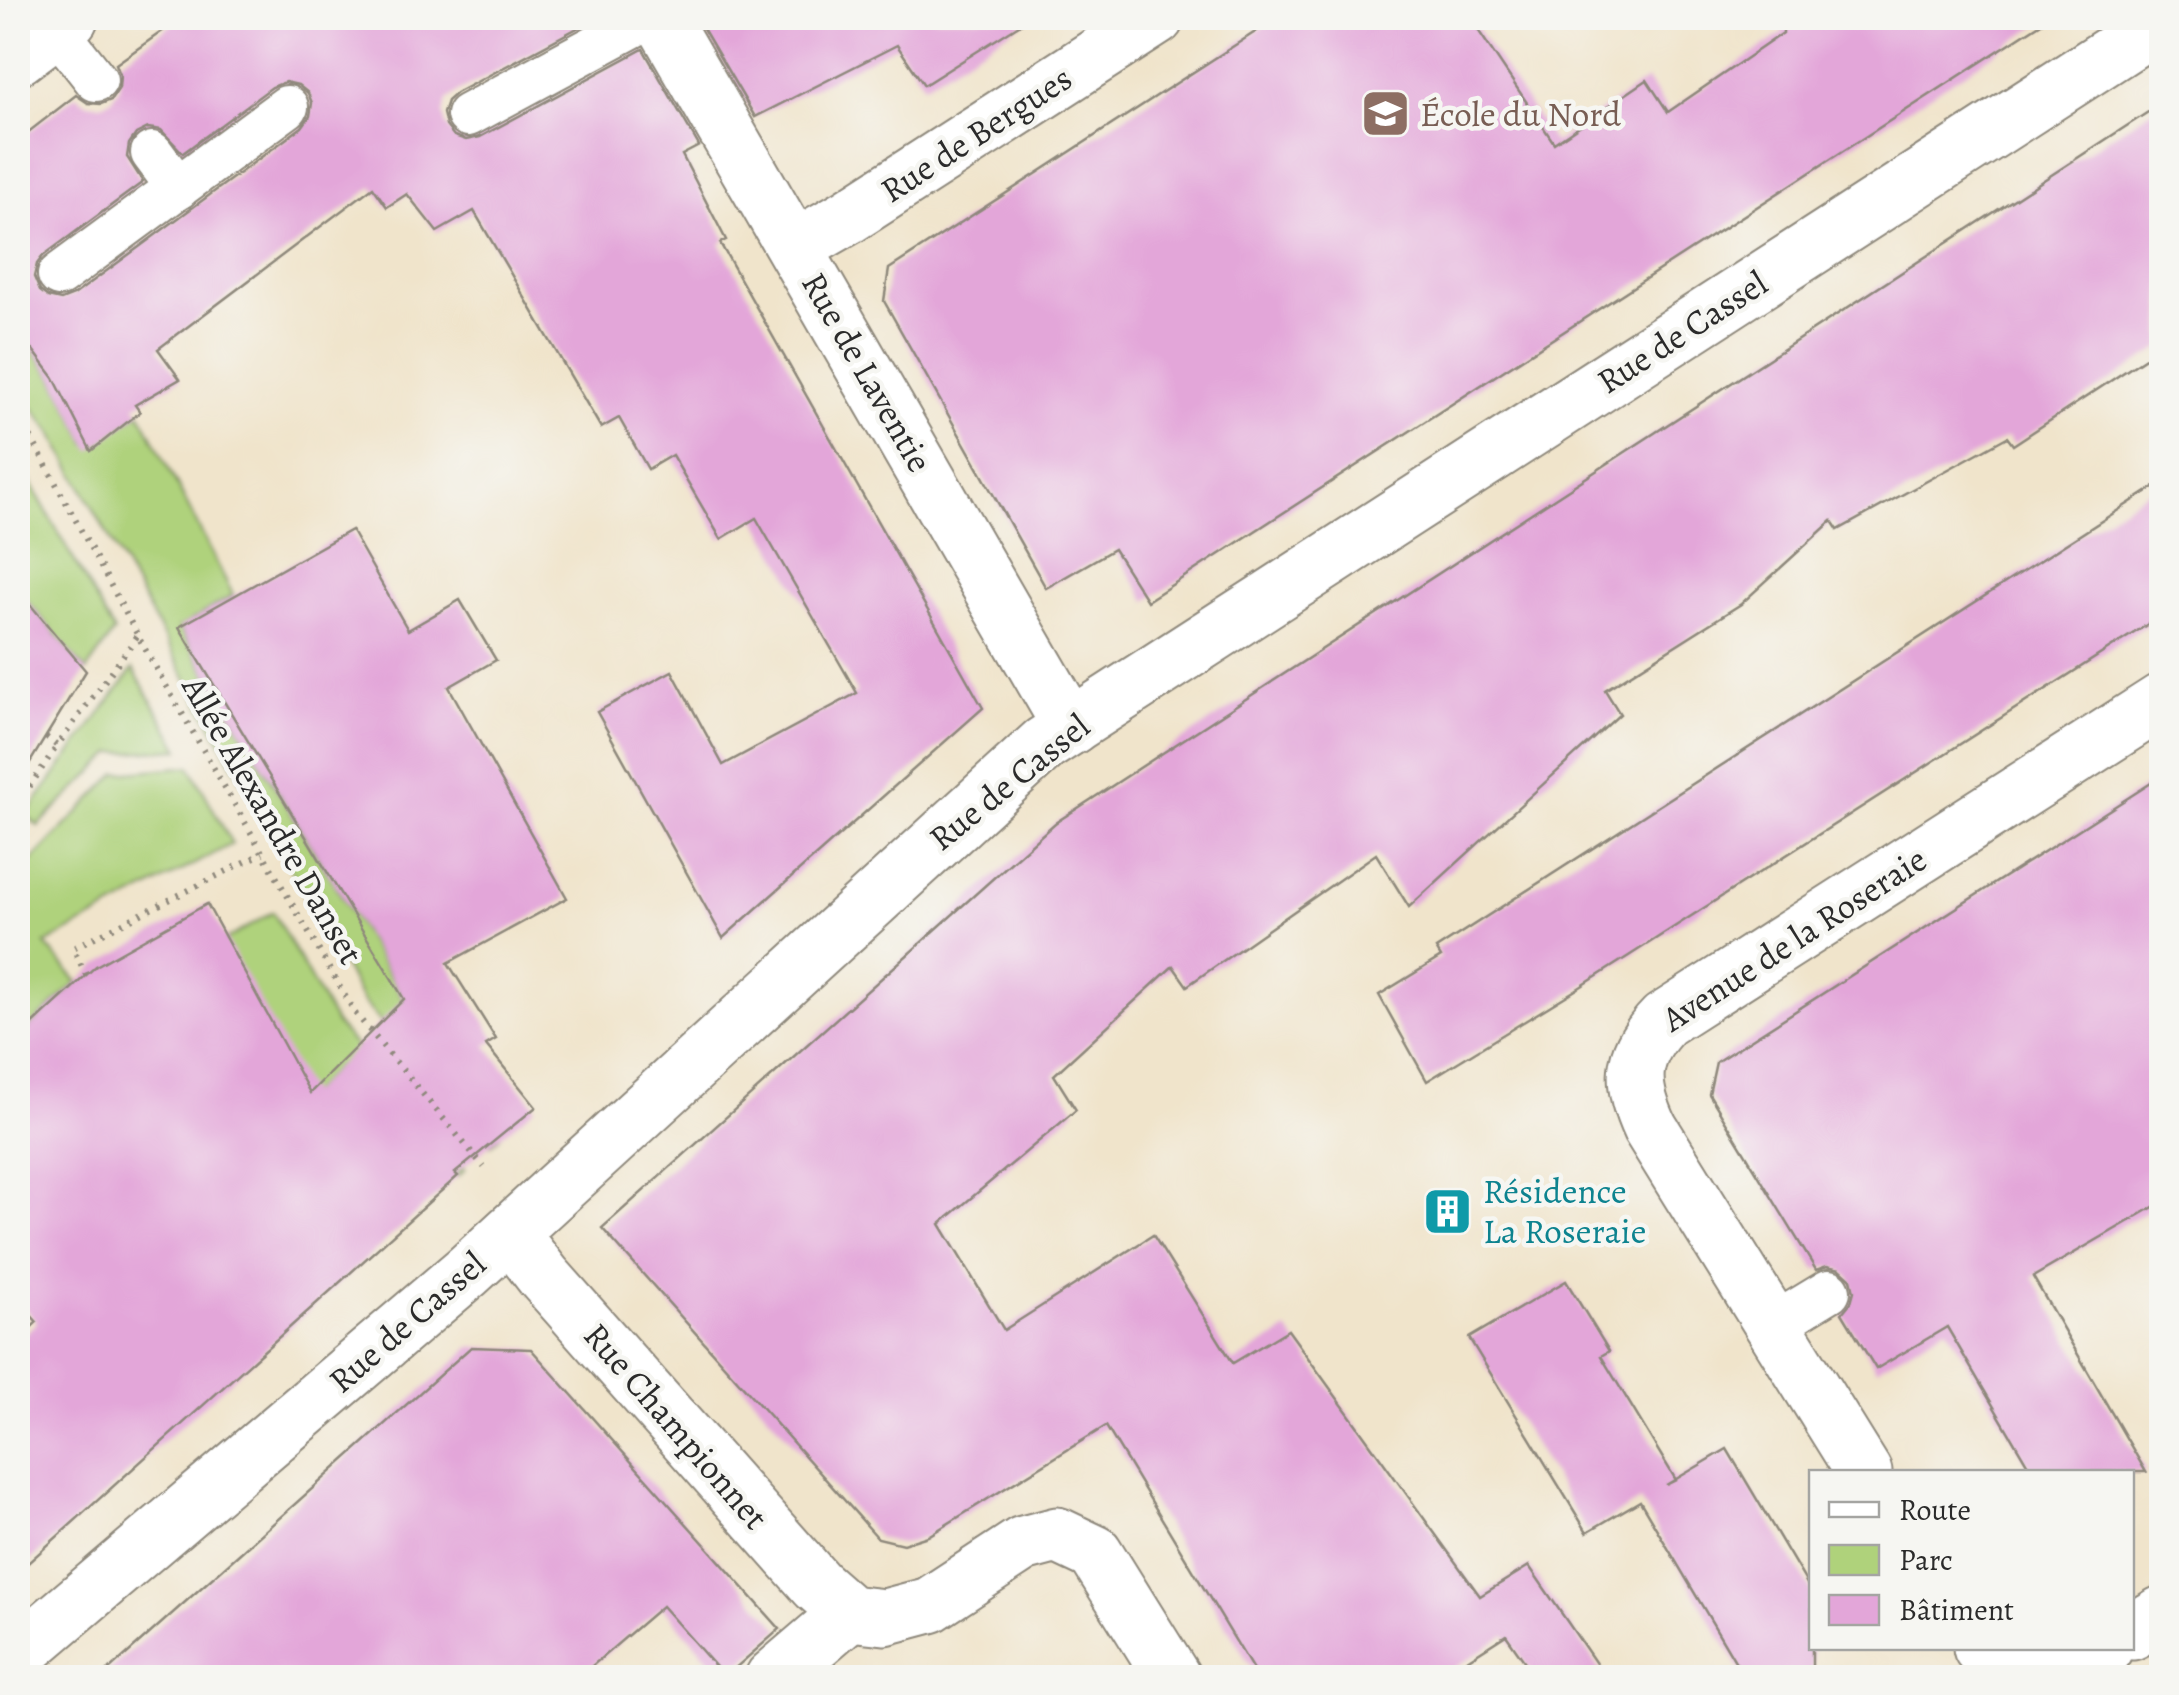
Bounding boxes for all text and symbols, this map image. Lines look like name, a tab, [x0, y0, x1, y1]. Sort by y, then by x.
street label: Rue de Bergues	[871, 54, 1081, 214]
school or university icon: École du Nord	[1359, 88, 1411, 140]
place label: École du Nord	[1420, 90, 1621, 138]
street label: Rue de Cassel	[1588, 259, 1776, 405]
street label: Rue de Laventie	[790, 263, 944, 481]
street label: Allée Alexandre Danset	[170, 666, 375, 973]
street label: Rue de Cassel	[919, 702, 1099, 862]
street label: Avenue de la Roseraie	[1651, 835, 1936, 1043]
place label: Résidence La Roseraie	[1483, 1167, 1646, 1255]
building icon: Résidence La Roseraie	[1422, 1185, 1474, 1237]
street label: Rue de Cassel	[318, 1240, 496, 1404]
street label: Rue Championnet	[573, 1312, 779, 1540]
legend	[1809, 1470, 2134, 1650]
text: Route	[1899, 1490, 1971, 1530]
text: Parc	[1899, 1540, 1953, 1580]
text: Bâtiment	[1899, 1590, 2014, 1630]

